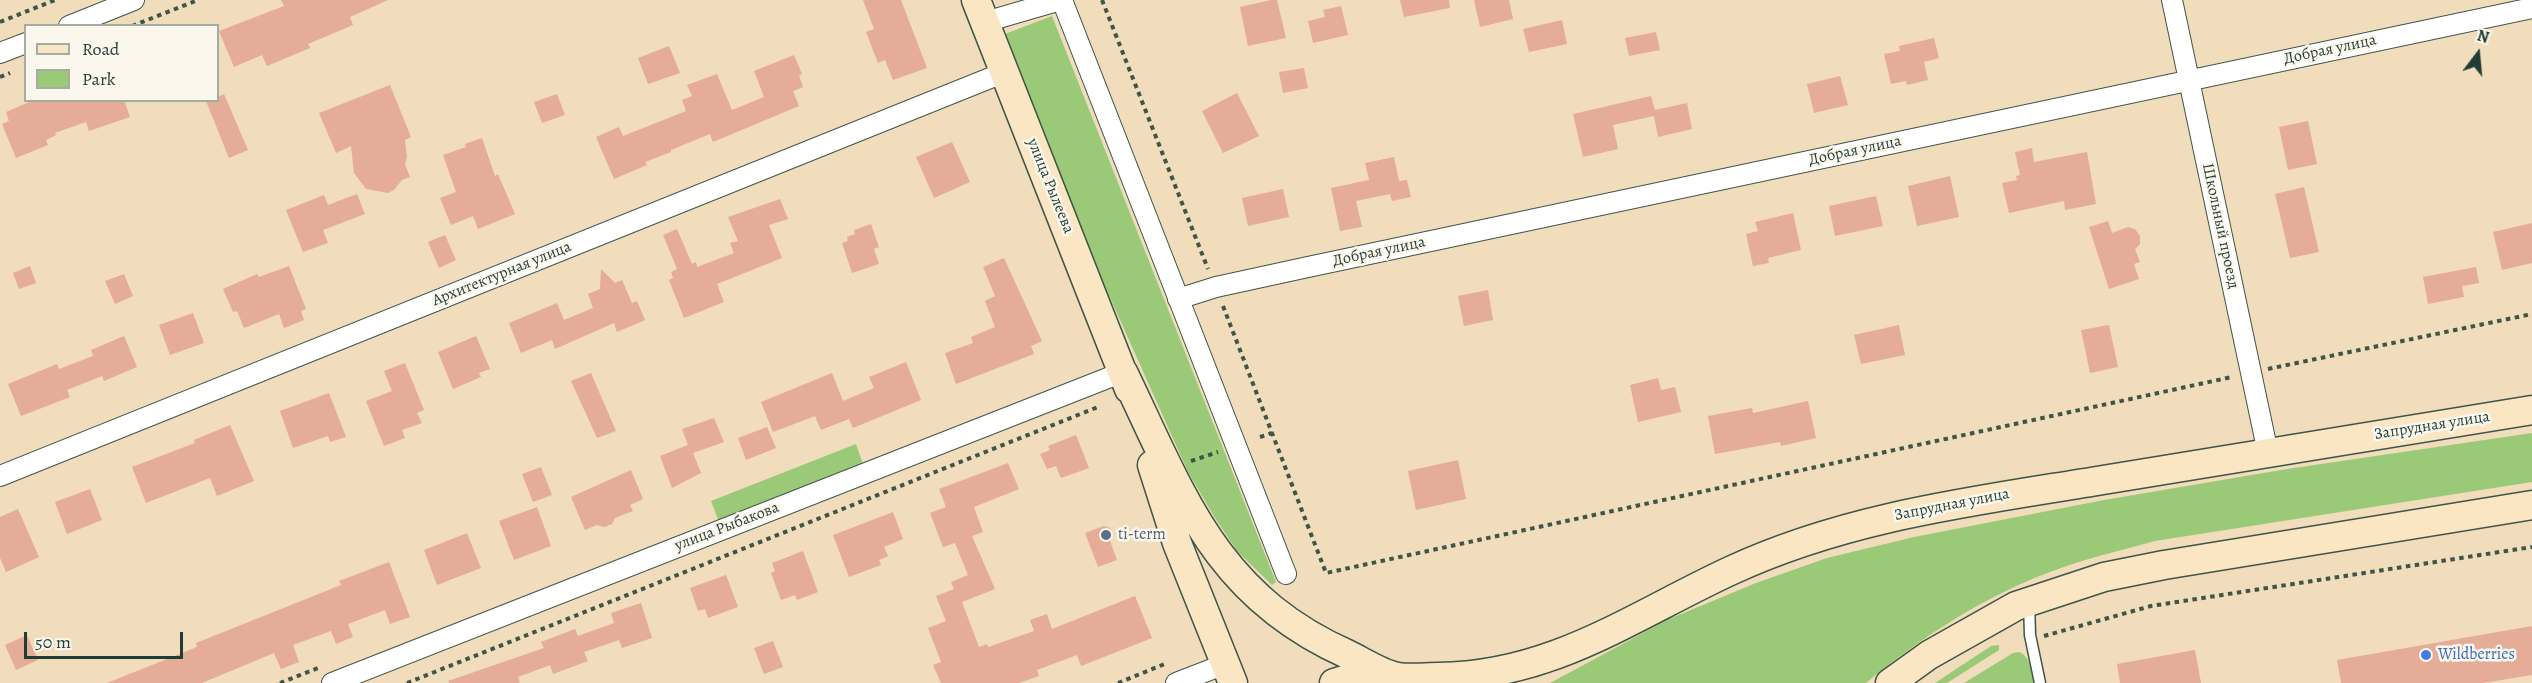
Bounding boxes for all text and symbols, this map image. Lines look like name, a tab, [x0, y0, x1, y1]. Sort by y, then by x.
legend	[24, 24, 219, 102]
north arrow	[2448, 24, 2508, 84]
text: N	[2474, 25, 2492, 49]
street label: Добрая улица	[2282, 31, 2378, 69]
text: Road	[82, 37, 119, 61]
text: Park	[82, 67, 116, 91]
street label: Добрая улица	[1807, 132, 1903, 170]
street label: улица Рылеева	[1022, 136, 1078, 236]
street label: Школьный проезд	[2197, 161, 2243, 291]
street label: Добрая улица	[1331, 233, 1427, 271]
street label: Архитектурная улица	[430, 237, 574, 311]
street label: Запрудная улица	[2373, 407, 2491, 445]
street label: Запрудная улица	[1893, 484, 2011, 526]
street label: улица Рыбакова	[672, 498, 782, 556]
place label: ti-term	[1118, 525, 1166, 545]
marker: ti-term	[1099, 528, 1113, 542]
scale bar	[27, 620, 186, 658]
text: 50 m	[35, 630, 71, 654]
place label: Wildberries	[2438, 645, 2515, 665]
marker: Wildberries	[2419, 648, 2433, 662]

